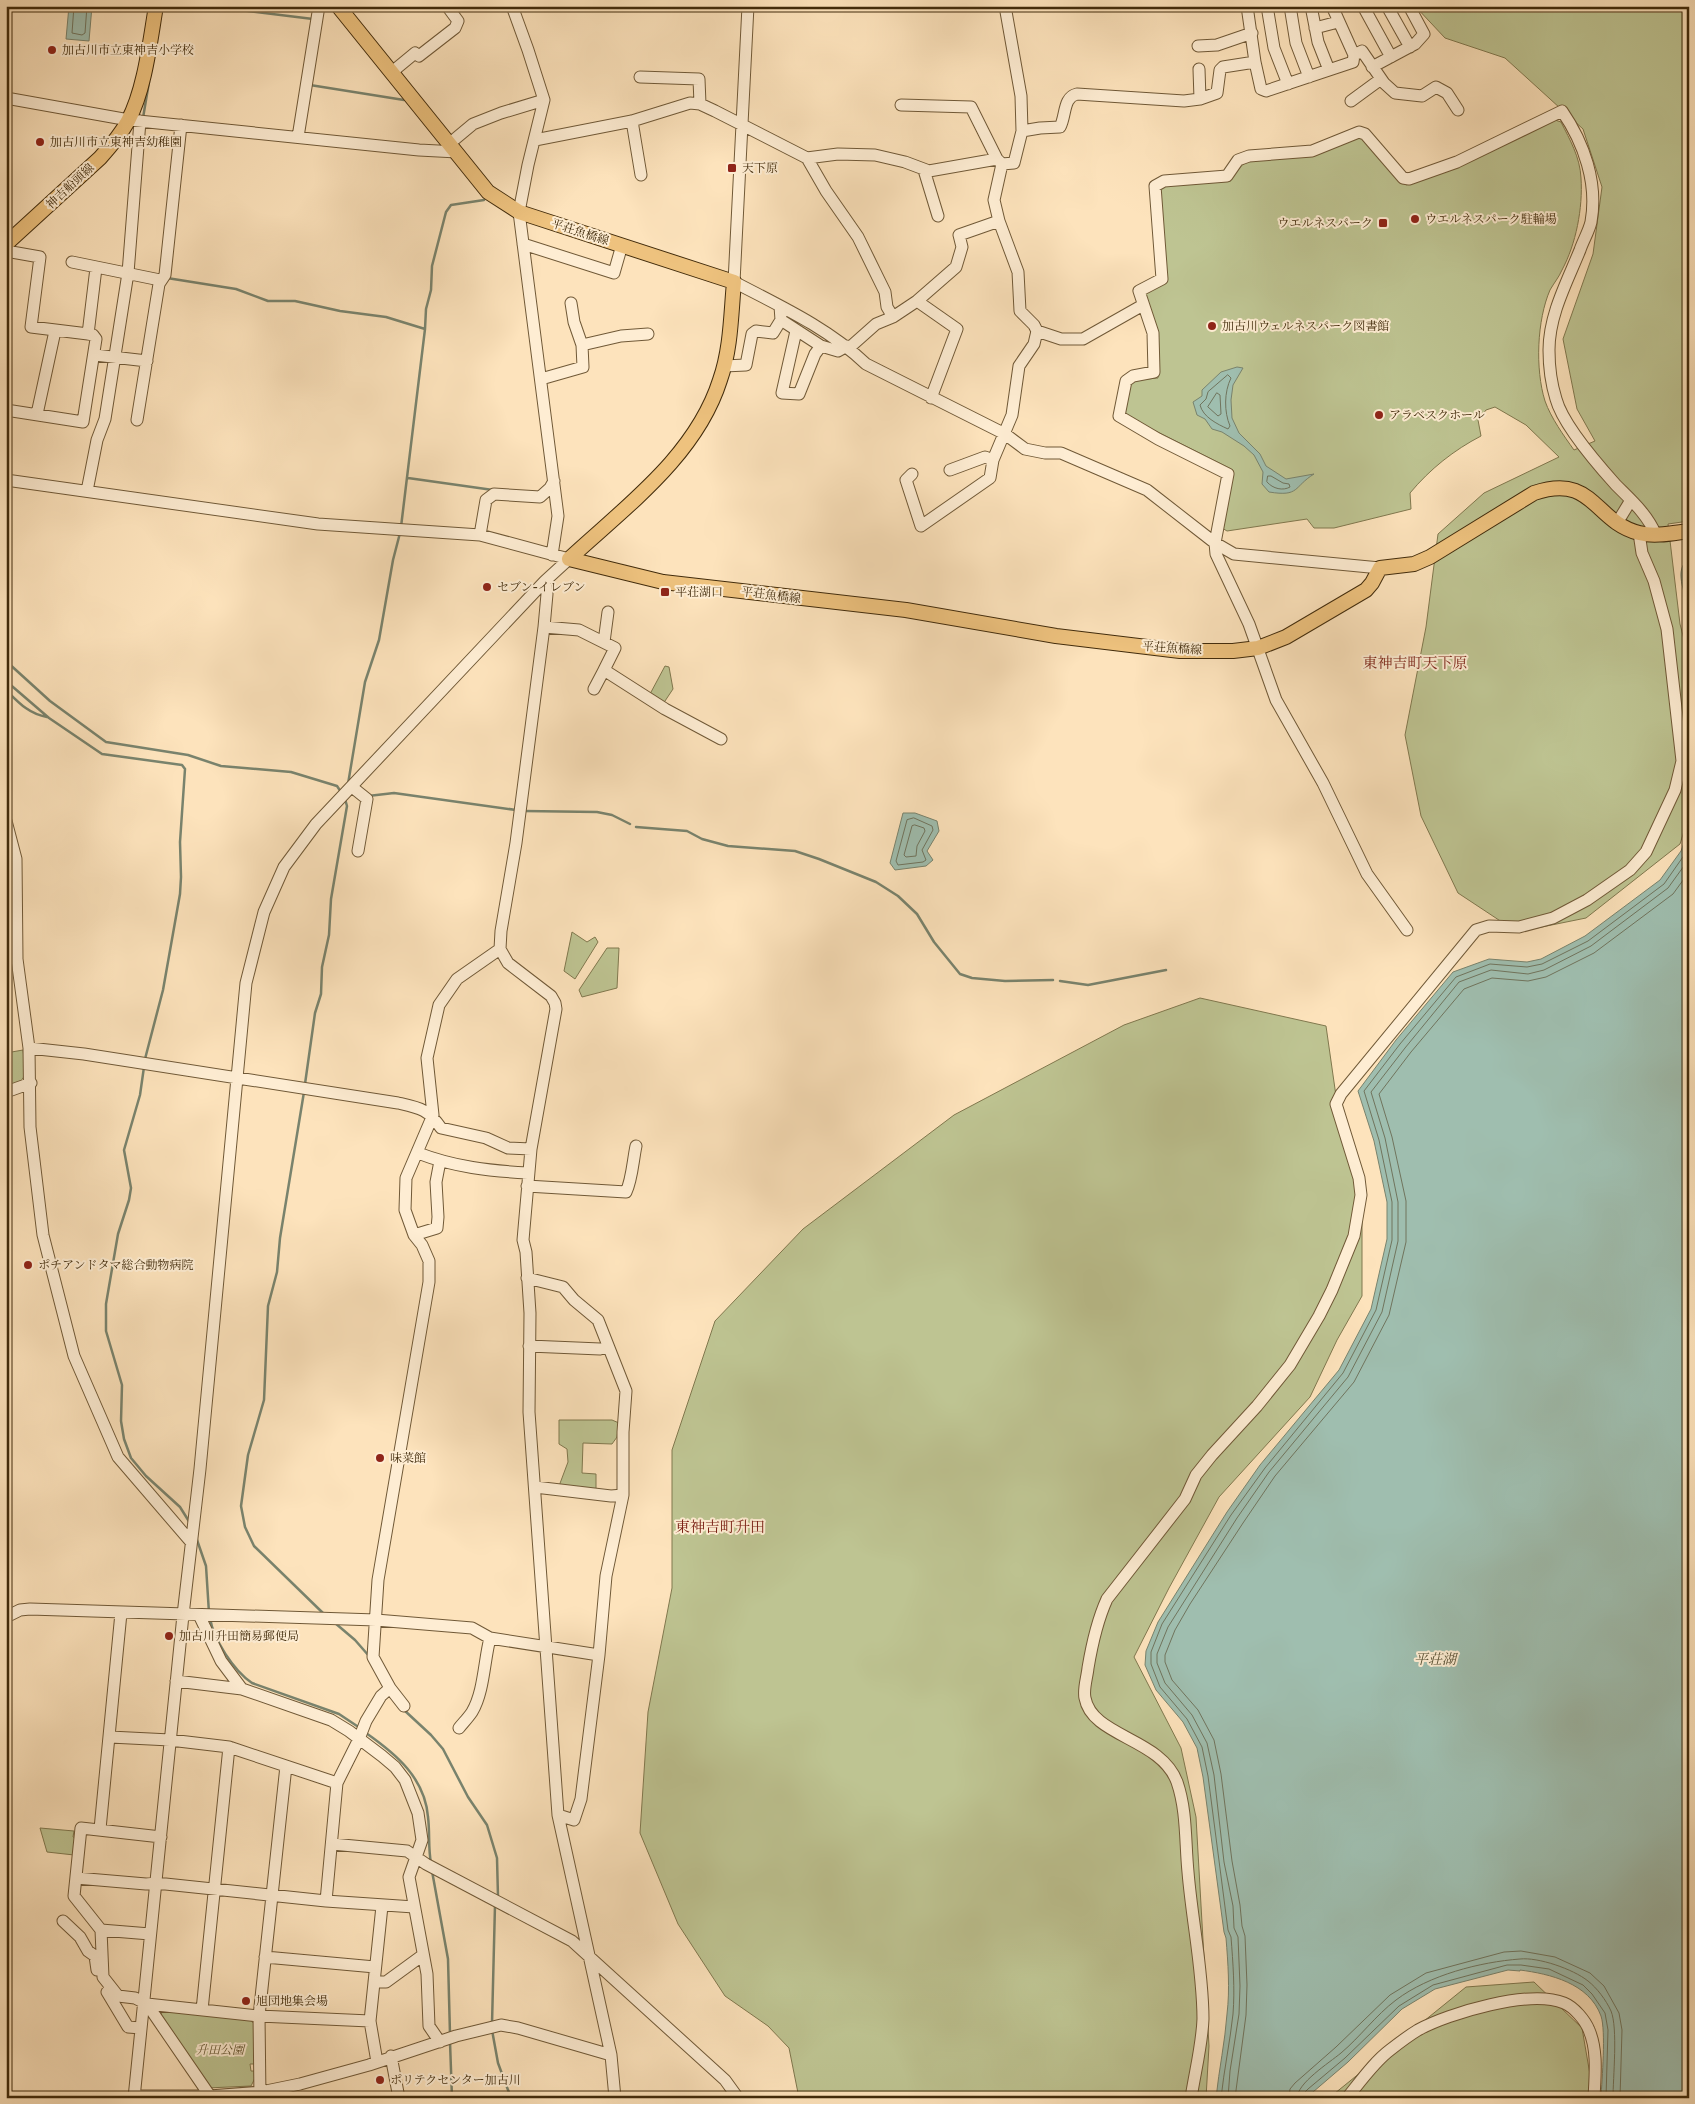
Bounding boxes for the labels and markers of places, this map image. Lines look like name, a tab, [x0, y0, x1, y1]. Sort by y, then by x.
place label: 加古川市立東神吉小学校	[62, 42, 194, 57]
marker: 加古川市立東神吉小学校	[46, 44, 58, 56]
place label: 加古川市立東神吉幼稚園	[50, 134, 182, 149]
marker: 加古川市立東神吉幼稚園	[34, 136, 46, 148]
place label: 天下原	[742, 160, 778, 175]
marker: 天下原	[726, 162, 738, 174]
place label: ウエルネスパーク駐輪場	[1425, 211, 1557, 226]
marker: ウエルネスパーク駐輪場	[1409, 213, 1421, 225]
place label: ウエルネスパーク	[1277, 215, 1373, 230]
marker: ウエルネスパーク	[1377, 217, 1389, 229]
place label: 加古川ウェルネスパーク図書館	[1222, 318, 1389, 333]
marker: 加古川ウェルネスパーク図書館	[1206, 320, 1218, 332]
place label: アラベスクホール	[1389, 407, 1485, 422]
marker: アラベスクホール	[1373, 409, 1385, 421]
place label: セブン-イレブン	[497, 579, 586, 594]
marker: セブン-イレブン	[481, 581, 493, 593]
place label: 平荘湖口	[675, 584, 723, 599]
marker: 平荘湖口	[659, 586, 671, 598]
place label: ポチアンドタマ総合動物病院	[38, 1257, 194, 1272]
marker: ポチアンドタマ総合動物病院	[22, 1259, 34, 1271]
place label: 味菜館	[390, 1450, 426, 1465]
marker: 味菜館	[374, 1452, 386, 1464]
place label: 加古川升田簡易郵便局	[179, 1628, 299, 1643]
marker: 加古川升田簡易郵便局	[163, 1630, 175, 1642]
place label: 旭団地集会場	[256, 1993, 328, 2008]
marker: 旭団地集会場	[240, 1995, 252, 2007]
place label: ポリテクセンター加古川	[390, 2072, 521, 2087]
marker: ポリテクセンター加古川	[374, 2074, 386, 2086]

